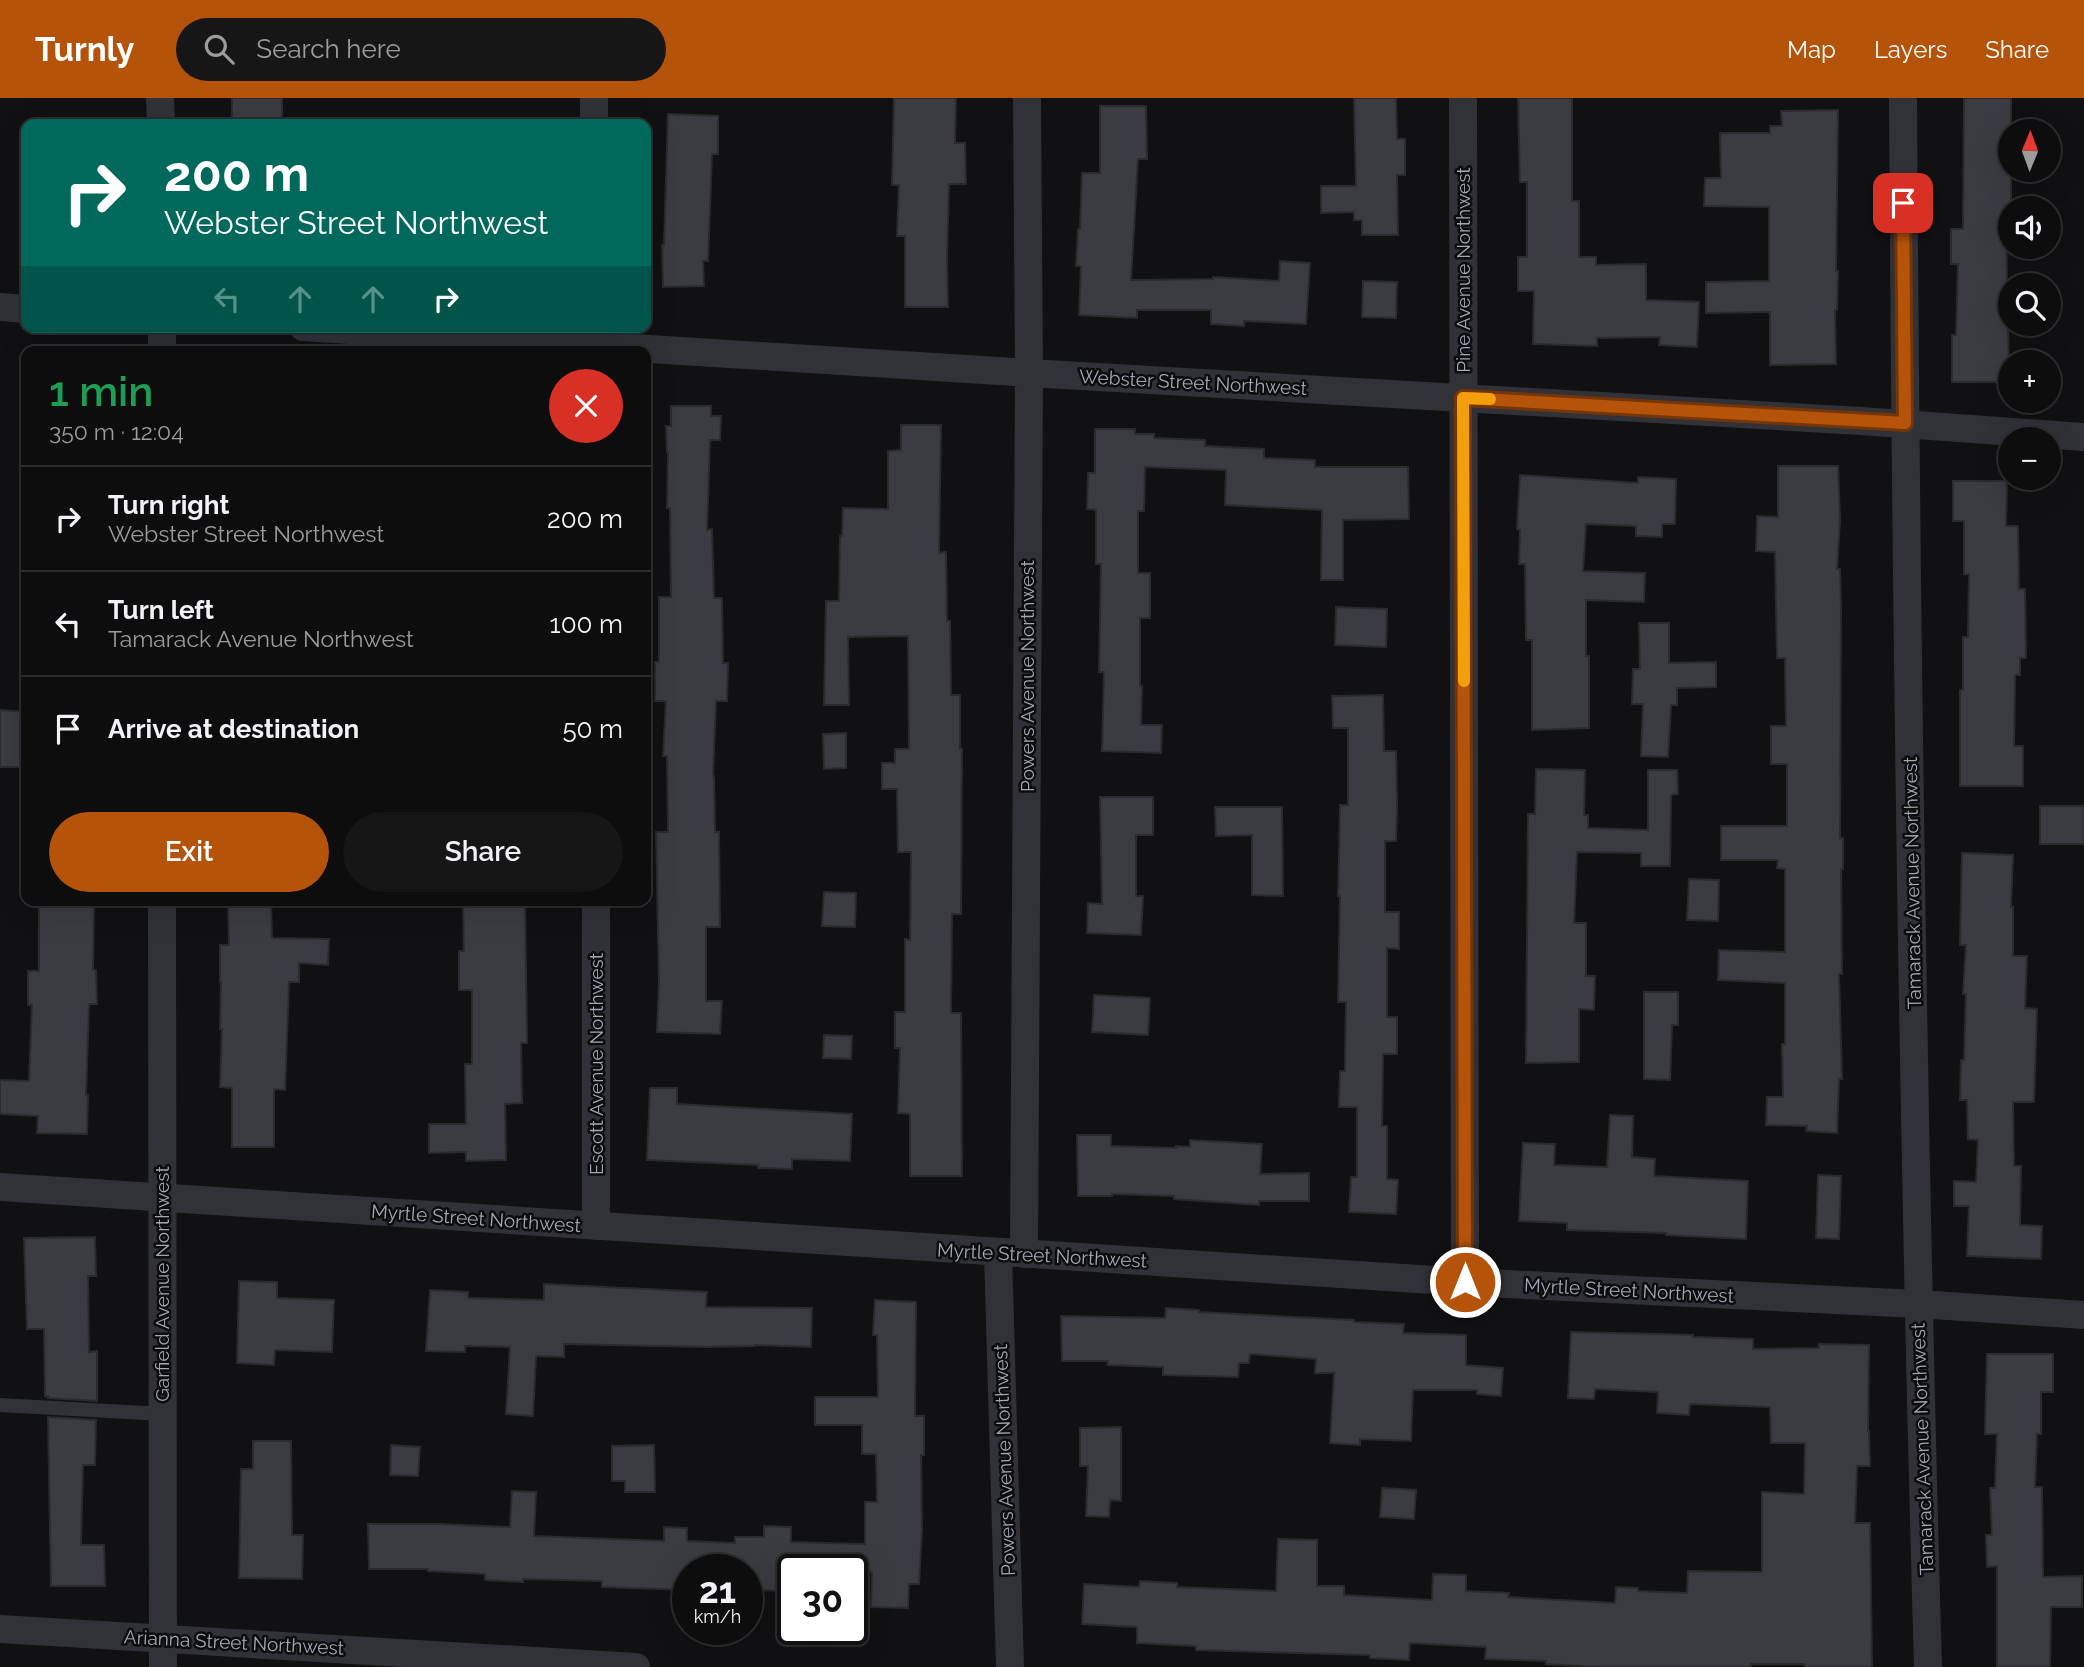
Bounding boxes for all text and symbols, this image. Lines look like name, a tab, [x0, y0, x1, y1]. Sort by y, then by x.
search box	[176, 18, 666, 81]
text: Turnly	[35, 30, 134, 69]
icon: search	[200, 30, 238, 68]
text: Search here	[256, 34, 401, 64]
text: Map	[1787, 35, 1836, 64]
text: Layers	[1874, 35, 1947, 64]
text: Share	[1985, 35, 2049, 64]
north arrow	[1998, 119, 2062, 182]
map controls	[1998, 119, 2061, 490]
text: 200 m	[164, 145, 309, 202]
icon: right	[49, 147, 140, 238]
street label: Pine Avenue Northwest	[1452, 167, 1474, 373]
pin	[1873, 173, 1933, 233]
icon: arrive	[1884, 184, 1922, 222]
button: sound	[1998, 196, 2061, 259]
text: Webster Street Northwest	[164, 204, 548, 241]
button: search	[1998, 273, 2061, 336]
icon: left	[208, 280, 246, 318]
icon: ahead	[281, 280, 319, 318]
icon: ahead	[354, 280, 392, 318]
icon: right	[427, 280, 465, 318]
button: +	[1998, 350, 2061, 413]
street label: Webster Street Northwest	[1079, 365, 1308, 399]
text: 1 min	[49, 367, 153, 416]
button: close	[549, 369, 623, 443]
text: 350 m · 12:04	[49, 418, 184, 445]
button: −	[1998, 427, 2061, 490]
text: Turn right	[108, 490, 229, 520]
icon: right	[49, 500, 87, 538]
text: 200 m	[547, 504, 623, 534]
text: Webster Street Northwest	[108, 520, 384, 547]
street label: Powers Avenue Northwest	[1016, 559, 1038, 792]
text: Turn left	[108, 595, 214, 625]
icon: left	[49, 605, 87, 643]
text: 100 m	[550, 609, 623, 639]
text: Tamarack Avenue Northwest	[108, 625, 414, 652]
icon: arrive	[49, 710, 87, 748]
text: Arrive at destination	[108, 714, 359, 744]
text: 50 m	[562, 714, 623, 744]
street label: Tamarack Avenue Northwest	[1899, 756, 1925, 1009]
button: Exit	[49, 812, 329, 892]
button: Share	[343, 812, 623, 892]
street label: Escott Avenue Northwest	[585, 952, 607, 1175]
street label: Garfield Avenue Northwest	[151, 1166, 173, 1402]
street label: Myrtle Street Northwest	[370, 1200, 582, 1236]
street label: Myrtle Street Northwest	[936, 1239, 1148, 1272]
position arrow	[1428, 1245, 1502, 1319]
street label: Myrtle Street Northwest	[1523, 1274, 1735, 1307]
street label: Tamarack Avenue Northwest	[1907, 1322, 1937, 1576]
street label: Powers Avenue Northwest	[989, 1343, 1019, 1576]
speed limit sign: 30	[777, 1554, 868, 1645]
text: 21	[699, 1570, 736, 1611]
text: km/h	[694, 1606, 741, 1627]
street label: Arianna Street Northwest	[123, 1625, 345, 1659]

